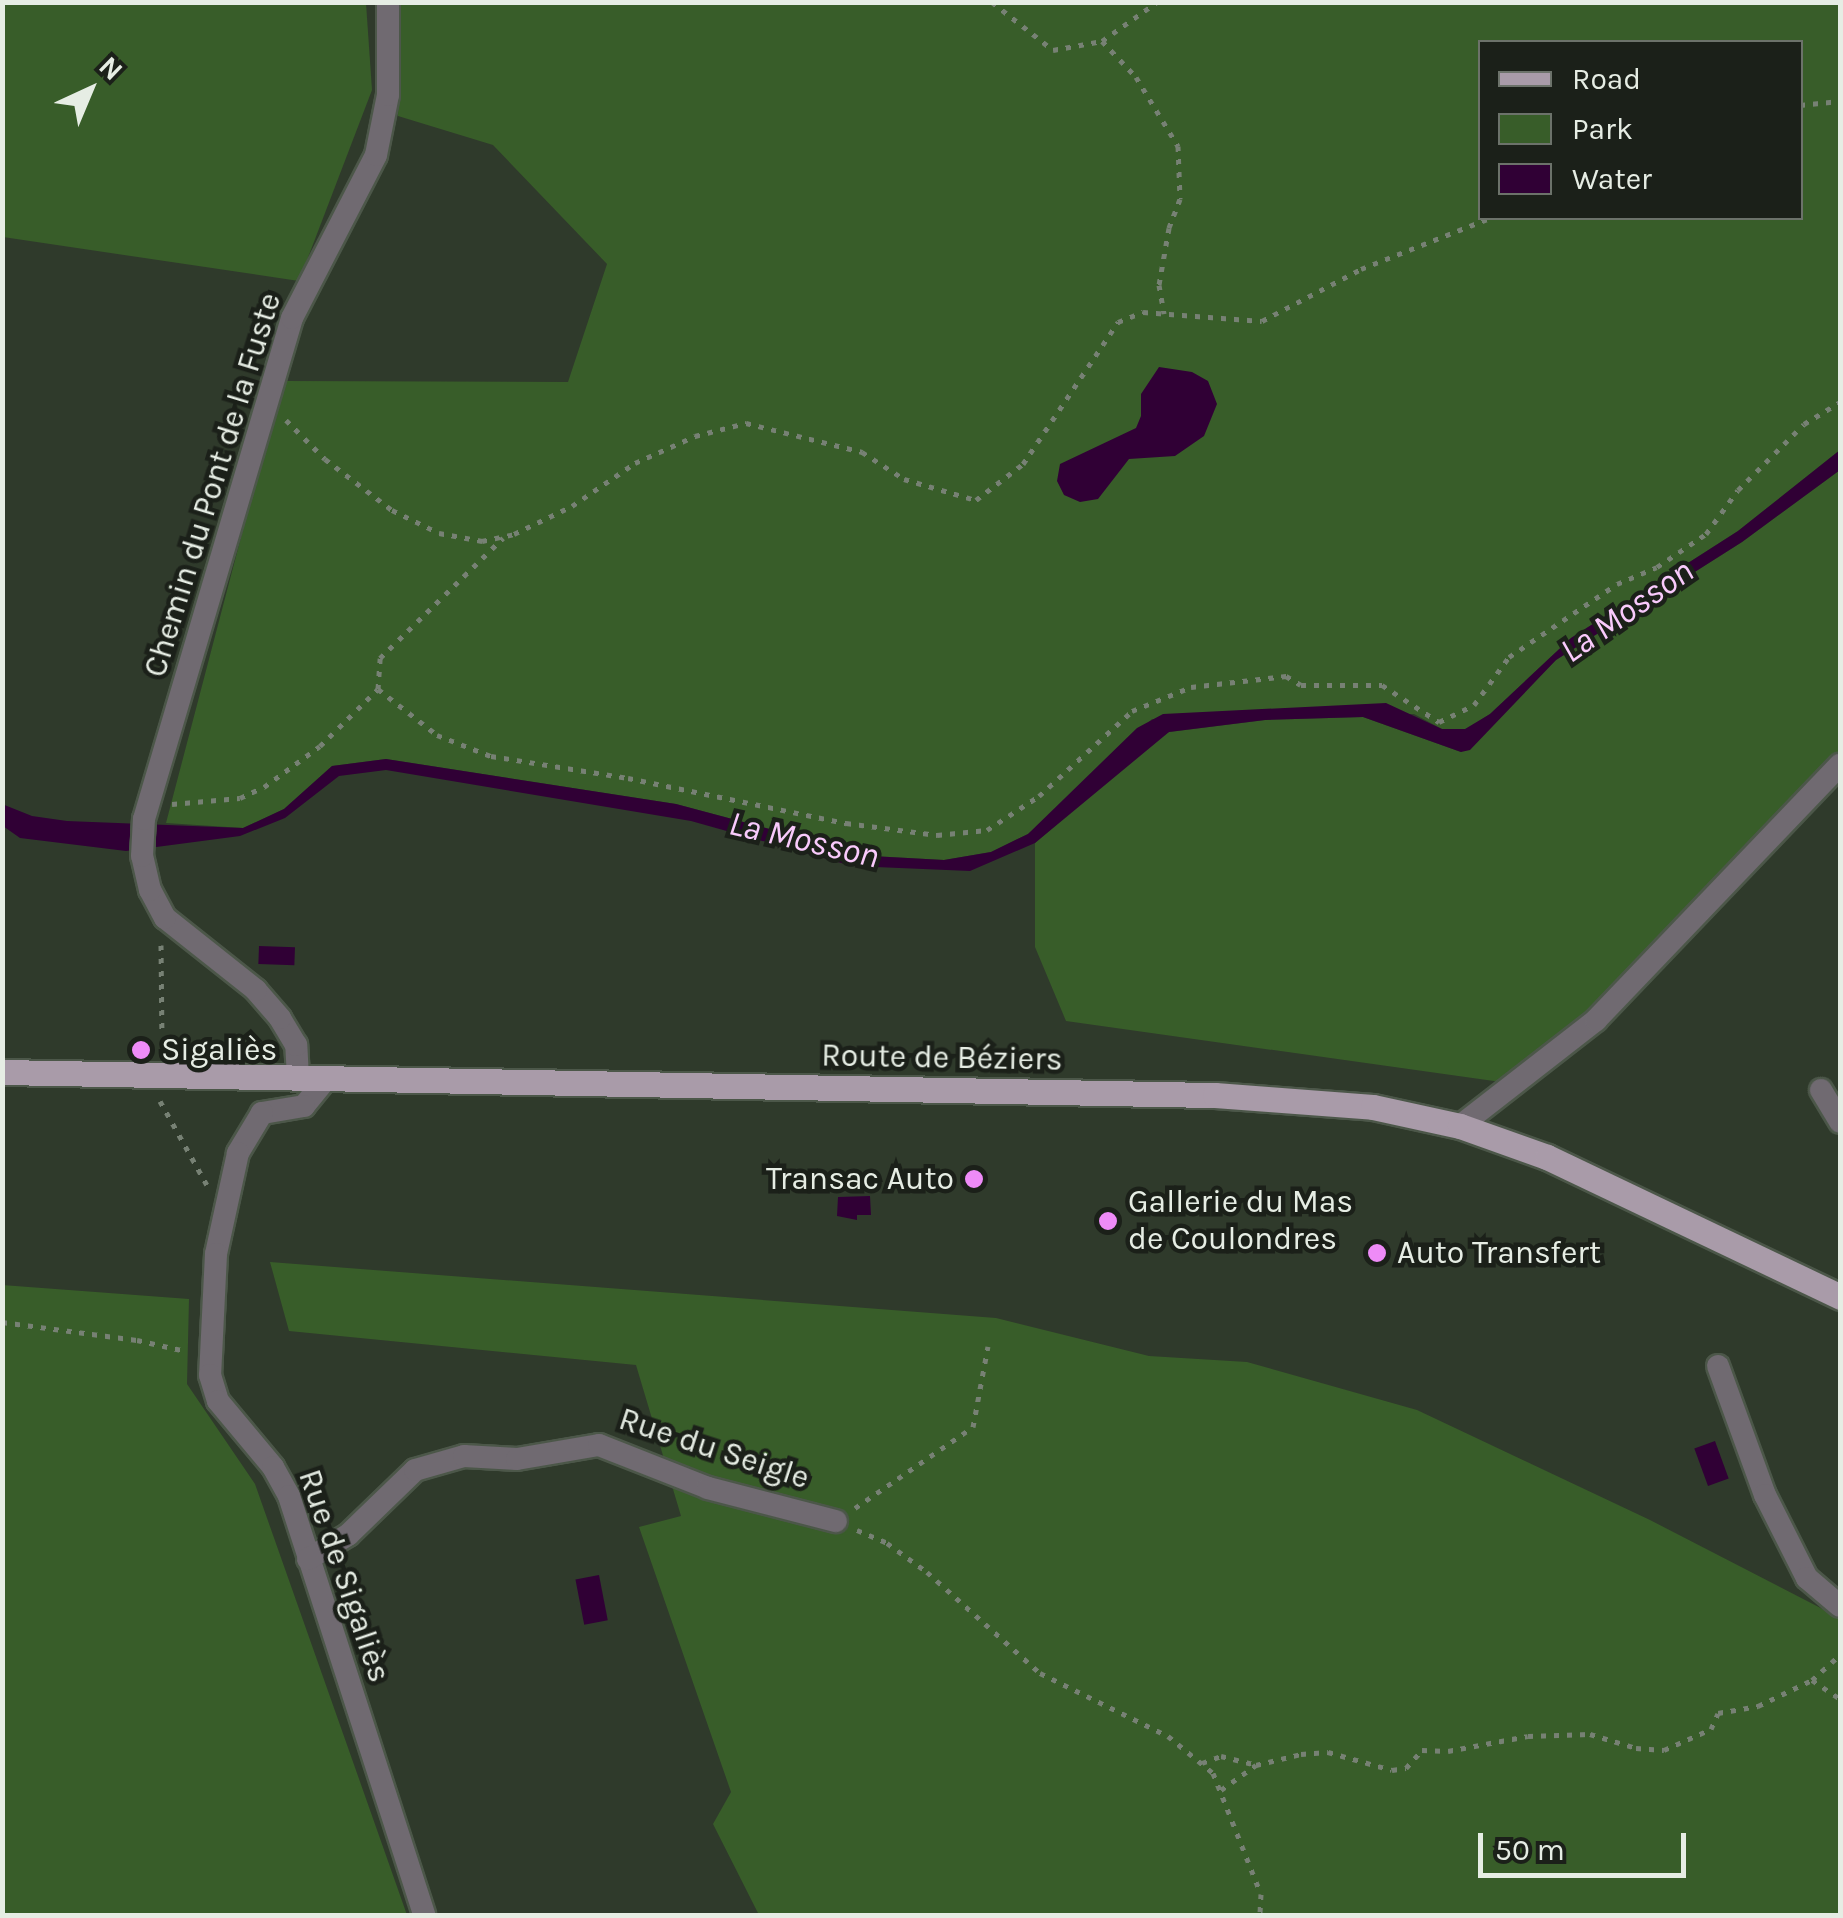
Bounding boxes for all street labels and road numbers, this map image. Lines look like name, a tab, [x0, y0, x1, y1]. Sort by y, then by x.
street label: Chemin du Pont de la Fuste	[136, 288, 290, 682]
street label: Route de Béziers	[821, 1037, 1063, 1079]
street label: Rue du Seigle	[614, 1400, 814, 1498]
street label: Rue de Sigaliès	[290, 1465, 398, 1687]

